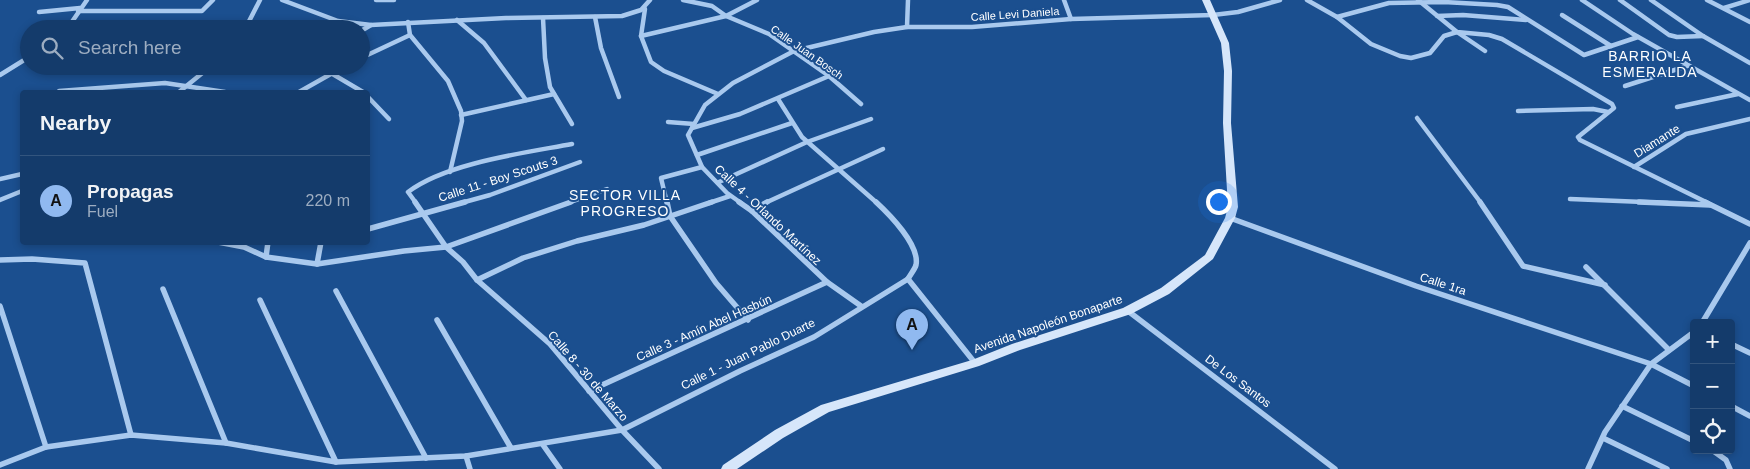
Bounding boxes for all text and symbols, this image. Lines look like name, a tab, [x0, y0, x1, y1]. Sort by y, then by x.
street label: Calle Levi Daniela	[970, 5, 1061, 23]
search box	[20, 20, 370, 75]
street label: Calle Juan Bosch	[768, 23, 846, 81]
icon: search	[38, 34, 66, 62]
text: Search here	[78, 37, 182, 58]
district label: BARRIO LA ESMERALDA	[1602, 48, 1698, 80]
text: Nearby	[40, 111, 111, 134]
street label: Diamante	[1632, 121, 1683, 161]
street label: Calle 11 - Boy Scouts 3	[437, 153, 560, 205]
street label: Calle 4 - Orlando Martínez	[712, 162, 824, 268]
text: Propagas	[87, 181, 174, 202]
district label: SECTOR VILLA PROGRESO	[569, 187, 681, 219]
your location	[1206, 189, 1232, 215]
text: A	[50, 192, 62, 209]
text: 220 m	[306, 192, 350, 209]
text: Fuel	[87, 203, 118, 220]
street label: Calle 1ra	[1418, 270, 1468, 298]
street label: Calle 3 - Amín Abel Hasbún	[634, 292, 774, 364]
street label: Avenida Napoleón Bonaparte	[972, 292, 1125, 356]
pin: A	[896, 309, 928, 350]
street label: Calle 1 - Juan Pablo Duarte	[679, 315, 818, 393]
map controls	[1690, 319, 1735, 454]
button: +	[1690, 319, 1735, 364]
street label: Calle 8 - 30 de Marzo	[545, 328, 631, 424]
street label: De Los Santos	[1202, 352, 1274, 410]
button: −	[1690, 364, 1735, 409]
button: locate	[1690, 409, 1735, 454]

